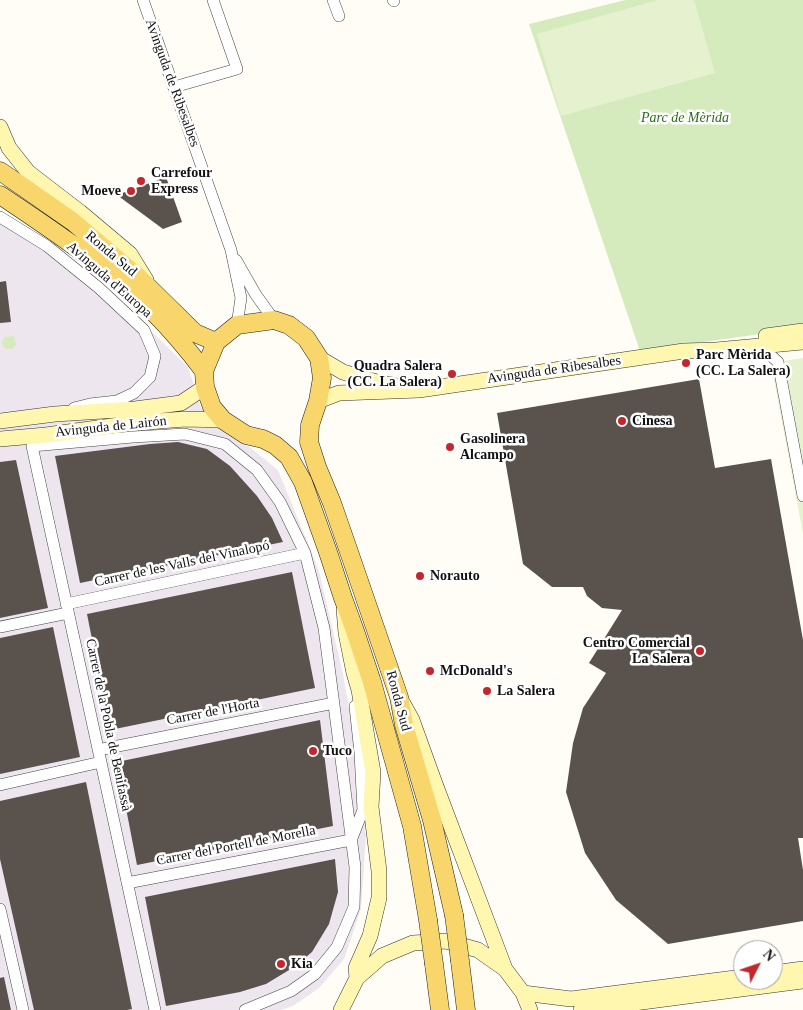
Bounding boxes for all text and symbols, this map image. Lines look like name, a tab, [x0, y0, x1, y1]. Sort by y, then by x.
street label: Avinguda de Ribesalbes	[141, 17, 203, 149]
park label: Parc de Mèrida	[641, 110, 729, 126]
place label: Carrefour Express	[151, 165, 212, 198]
marker: Carrefour Express	[135, 175, 147, 187]
place label: Moeve	[81, 183, 121, 199]
marker: Moeve	[125, 185, 137, 197]
street label: Ronda Sud	[82, 228, 140, 280]
street label: Avinguda d'Europa	[63, 238, 155, 322]
place label: Parc Mèrida (CC. La Salera)	[696, 347, 790, 380]
street label: Avinguda de Ribesalbes	[486, 352, 622, 388]
marker: Parc Mèrida (CC. La Salera)	[680, 357, 692, 369]
place label: Quadra Salera (CC. La Salera)	[348, 358, 442, 391]
marker: Quadra Salera (CC. La Salera)	[446, 368, 458, 380]
street label: Avinguda de Lairón	[55, 413, 167, 441]
place label: Cinesa	[632, 413, 672, 429]
marker: Cinesa	[616, 415, 628, 427]
place label: Gasolinera Alcampo	[460, 431, 525, 464]
marker: Gasolinera Alcampo	[444, 441, 456, 453]
street label: Carrer de les Valls del Vinalopó	[93, 537, 271, 591]
place label: Norauto	[430, 568, 480, 584]
marker: Norauto	[414, 570, 426, 582]
place label: Centro Comercial La Salera	[583, 635, 690, 668]
street label: Carrer de la Pobla de Benifassà	[81, 637, 135, 813]
marker: Centro Comercial La Salera	[694, 645, 706, 657]
place label: McDonald's	[440, 663, 512, 679]
marker: McDonald's	[424, 665, 436, 677]
street label: Ronda Sud	[382, 669, 414, 733]
place label: La Salera	[497, 683, 555, 699]
marker: La Salera	[481, 685, 493, 697]
street label: Carrer de l'Horta	[165, 695, 261, 729]
place label: Tuco	[323, 743, 352, 759]
marker: Tuco	[307, 745, 319, 757]
street label: Carrer del Portell de Morella	[155, 822, 317, 870]
north arrow	[733, 940, 783, 990]
text: N	[760, 947, 778, 964]
place label: Kia	[291, 956, 313, 972]
marker: Kia	[275, 958, 287, 970]

